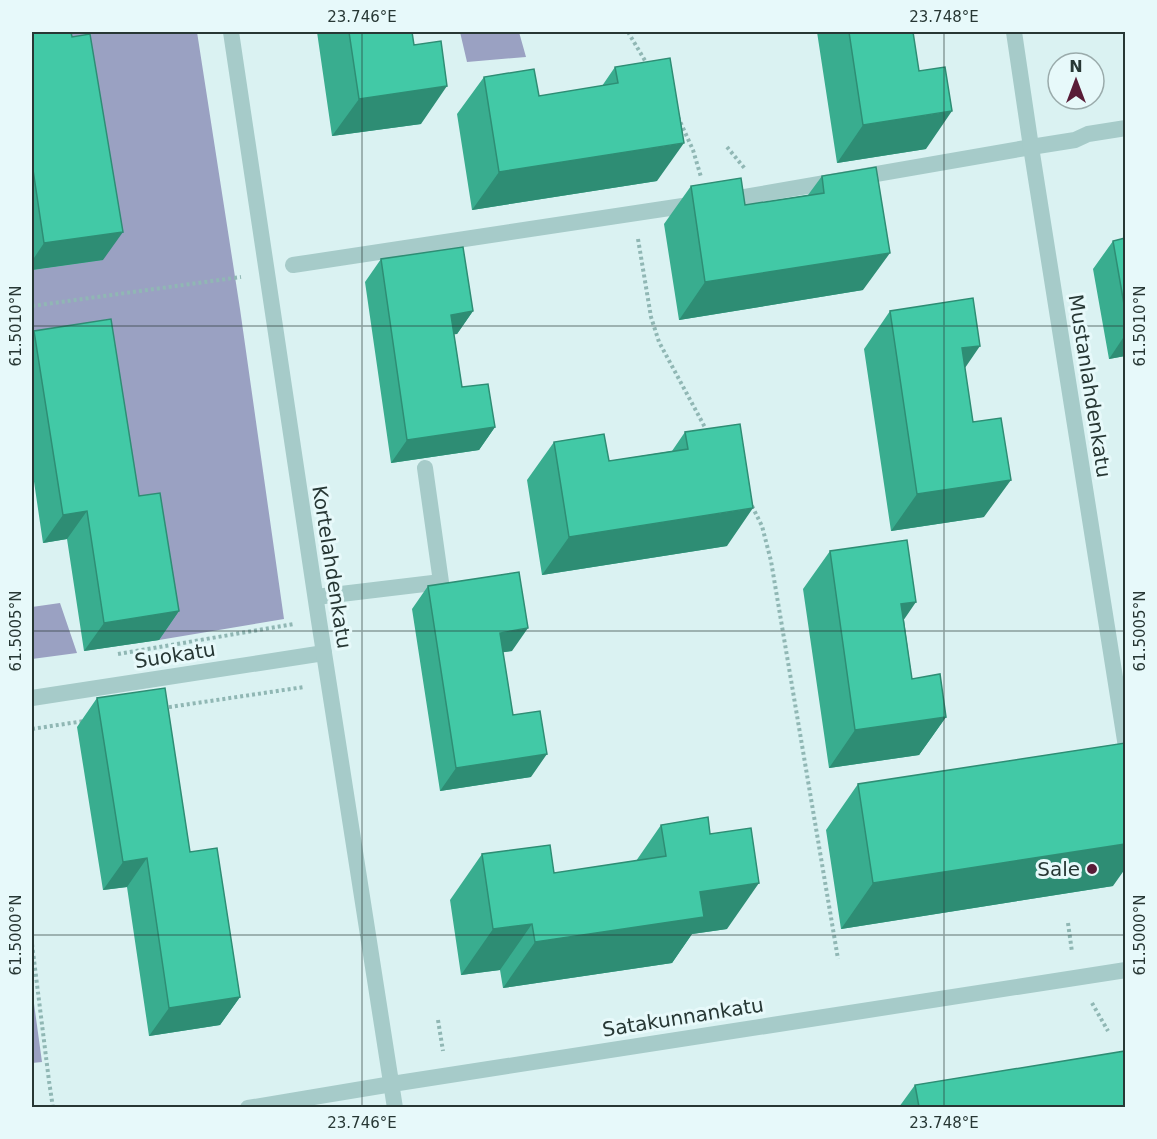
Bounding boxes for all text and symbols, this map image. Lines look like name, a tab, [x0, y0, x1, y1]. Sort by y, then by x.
text: 23.746°E	[327, 8, 397, 26]
text: 23.748°E	[909, 8, 979, 26]
north arrow	[1046, 51, 1106, 111]
text: N	[1069, 57, 1083, 76]
text: 61.5010°N	[7, 286, 25, 366]
text: 61.5010°N	[1131, 286, 1149, 366]
street label: Mustanlahdenkatu	[1064, 293, 1116, 479]
street label: Kortelahdenkatu	[307, 484, 357, 650]
text: 61.5005°N	[7, 591, 25, 671]
text: 61.5005°N	[1131, 591, 1149, 671]
street label: Suokatu	[133, 637, 217, 673]
place label: Sale	[1037, 857, 1080, 881]
marker: Sale	[1085, 862, 1099, 876]
text: 61.5000°N	[7, 895, 25, 975]
text: 61.5000°N	[1131, 895, 1149, 975]
street label: Satakunnankatu	[601, 992, 765, 1042]
text: 23.746°E	[327, 1114, 397, 1132]
text: 23.748°E	[909, 1114, 979, 1132]

